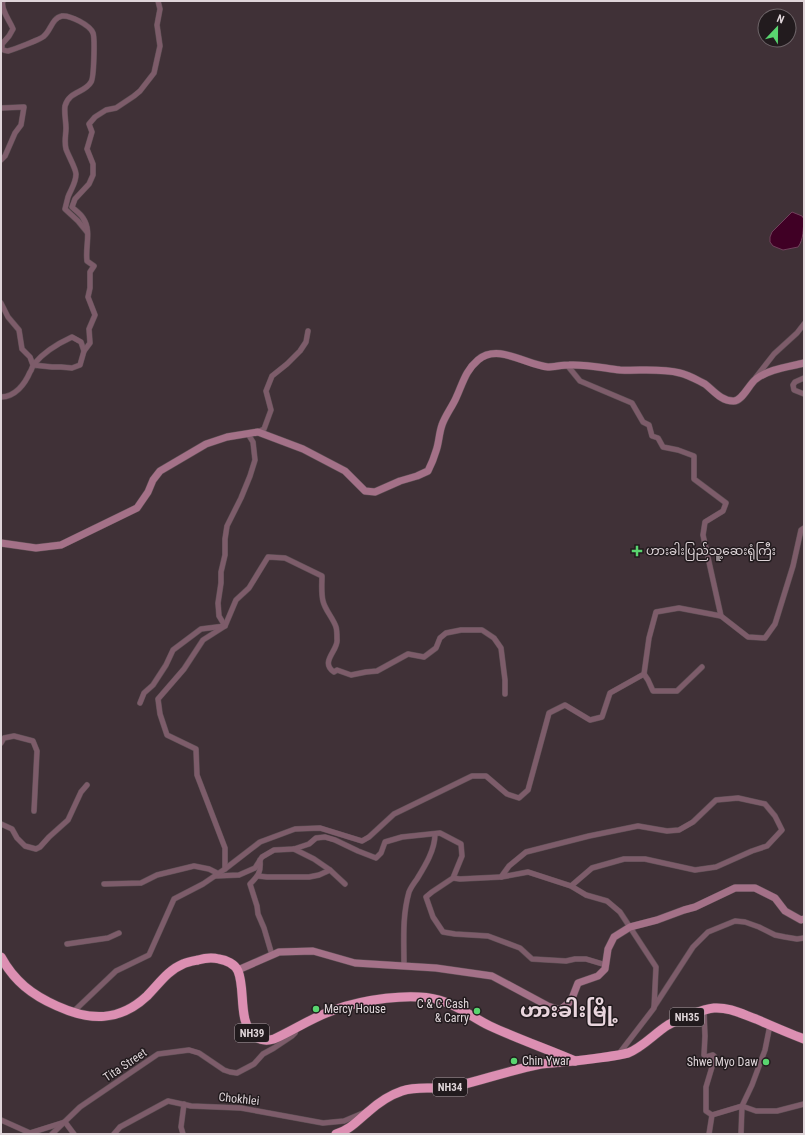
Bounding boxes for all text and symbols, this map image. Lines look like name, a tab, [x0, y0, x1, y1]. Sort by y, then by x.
north arrow	[757, 8, 797, 48]
text: N	[775, 12, 786, 27]
place label: ဟားခါးပြည်သူ့ဆေးရုံကြီး	[646, 542, 776, 561]
marker: ဟားခါးပြည်သူ့ဆေးရုံကြီး	[631, 545, 643, 557]
place label: C & C Cash & Carry	[417, 997, 469, 1025]
district label: ဟားခါးမြို့	[520, 997, 618, 1026]
place label: Mercy House	[324, 1002, 386, 1016]
marker: Mercy House	[311, 1004, 321, 1014]
marker: C & C Cash & Carry	[472, 1006, 482, 1016]
road number: NH35	[670, 1008, 704, 1026]
road number: NH39	[235, 1024, 269, 1042]
street label: Tita Street	[101, 1045, 150, 1085]
place label: Chin Ywar	[522, 1054, 570, 1068]
place label: Shwe Myo Daw	[687, 1055, 758, 1069]
marker: Chin Ywar	[509, 1056, 519, 1066]
marker: Shwe Myo Daw	[761, 1057, 771, 1067]
road number: NH34	[433, 1078, 467, 1096]
street label: Chokhlei	[218, 1090, 260, 1108]

